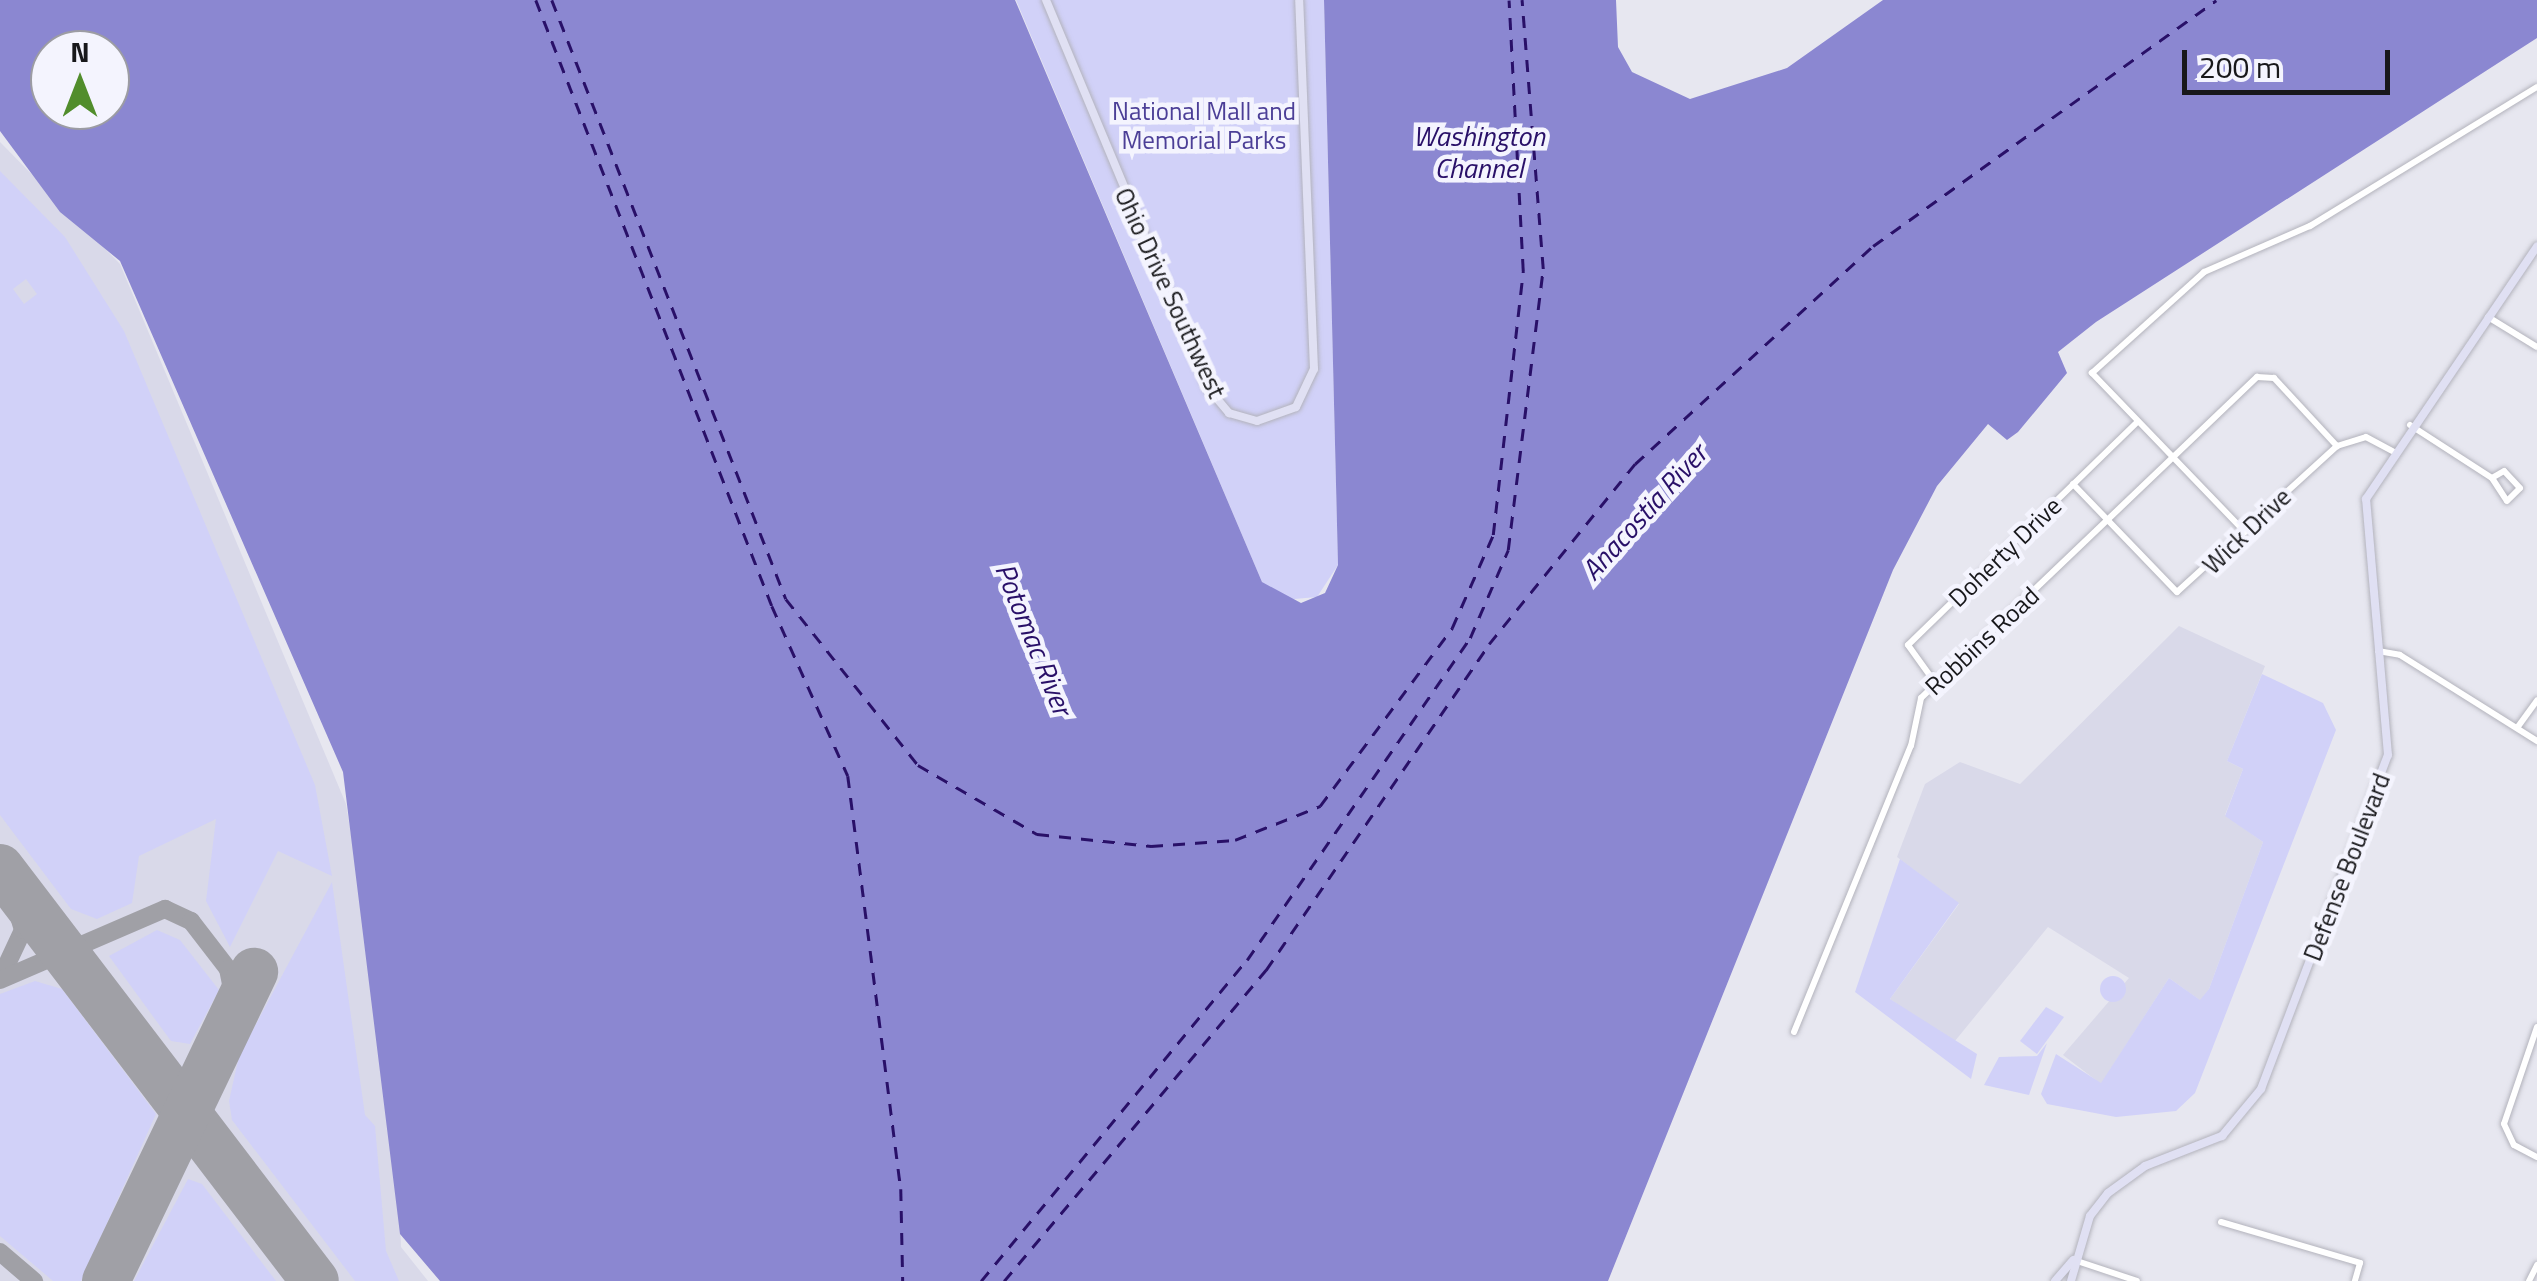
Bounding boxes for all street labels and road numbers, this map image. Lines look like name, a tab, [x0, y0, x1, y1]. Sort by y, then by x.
street label: Ohio Drive Southwest	[1108, 183, 1232, 403]
street label: Wick Drive	[2197, 482, 2297, 580]
street label: Doherty Drive	[1942, 491, 2068, 613]
street label: Robbins Road	[1919, 581, 2045, 701]
street label: Defense Boulevard	[2297, 769, 2397, 965]

